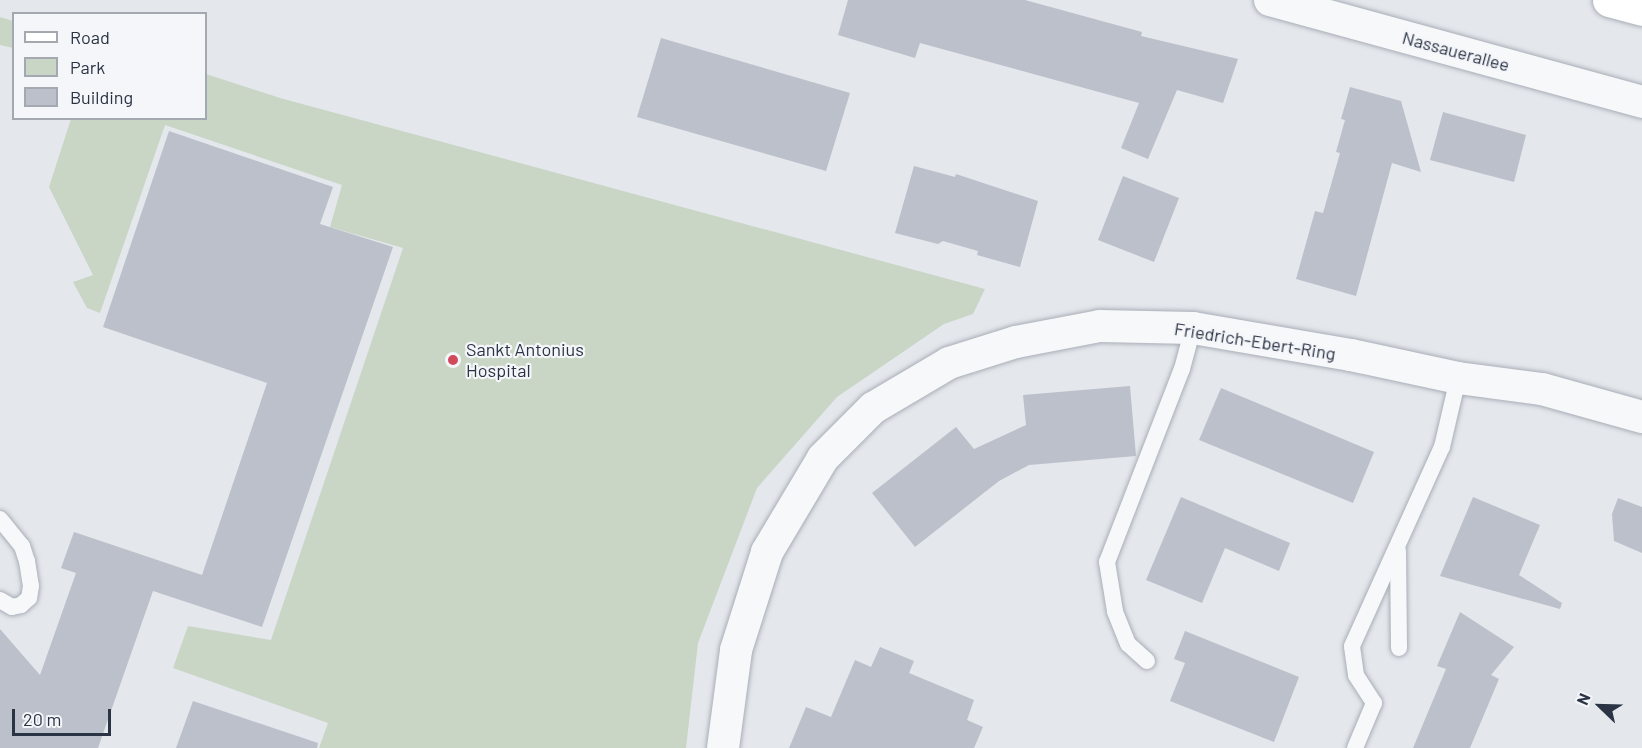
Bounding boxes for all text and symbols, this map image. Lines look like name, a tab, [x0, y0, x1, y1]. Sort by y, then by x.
legend	[12, 12, 207, 120]
text: Road	[70, 26, 110, 48]
street label: Nassauerallee	[1400, 26, 1512, 76]
text: Park	[70, 56, 105, 78]
text: Building	[70, 86, 133, 108]
street label: Friedrich-Ebert-Ring	[1173, 318, 1337, 364]
place label: Sankt Antonius Hospital	[466, 339, 584, 382]
marker: Sankt Antonius Hospital	[444, 351, 462, 369]
north arrow	[1570, 676, 1630, 736]
text: N	[1572, 690, 1594, 707]
scale bar	[15, 697, 114, 735]
text: 20 m	[23, 708, 61, 730]

